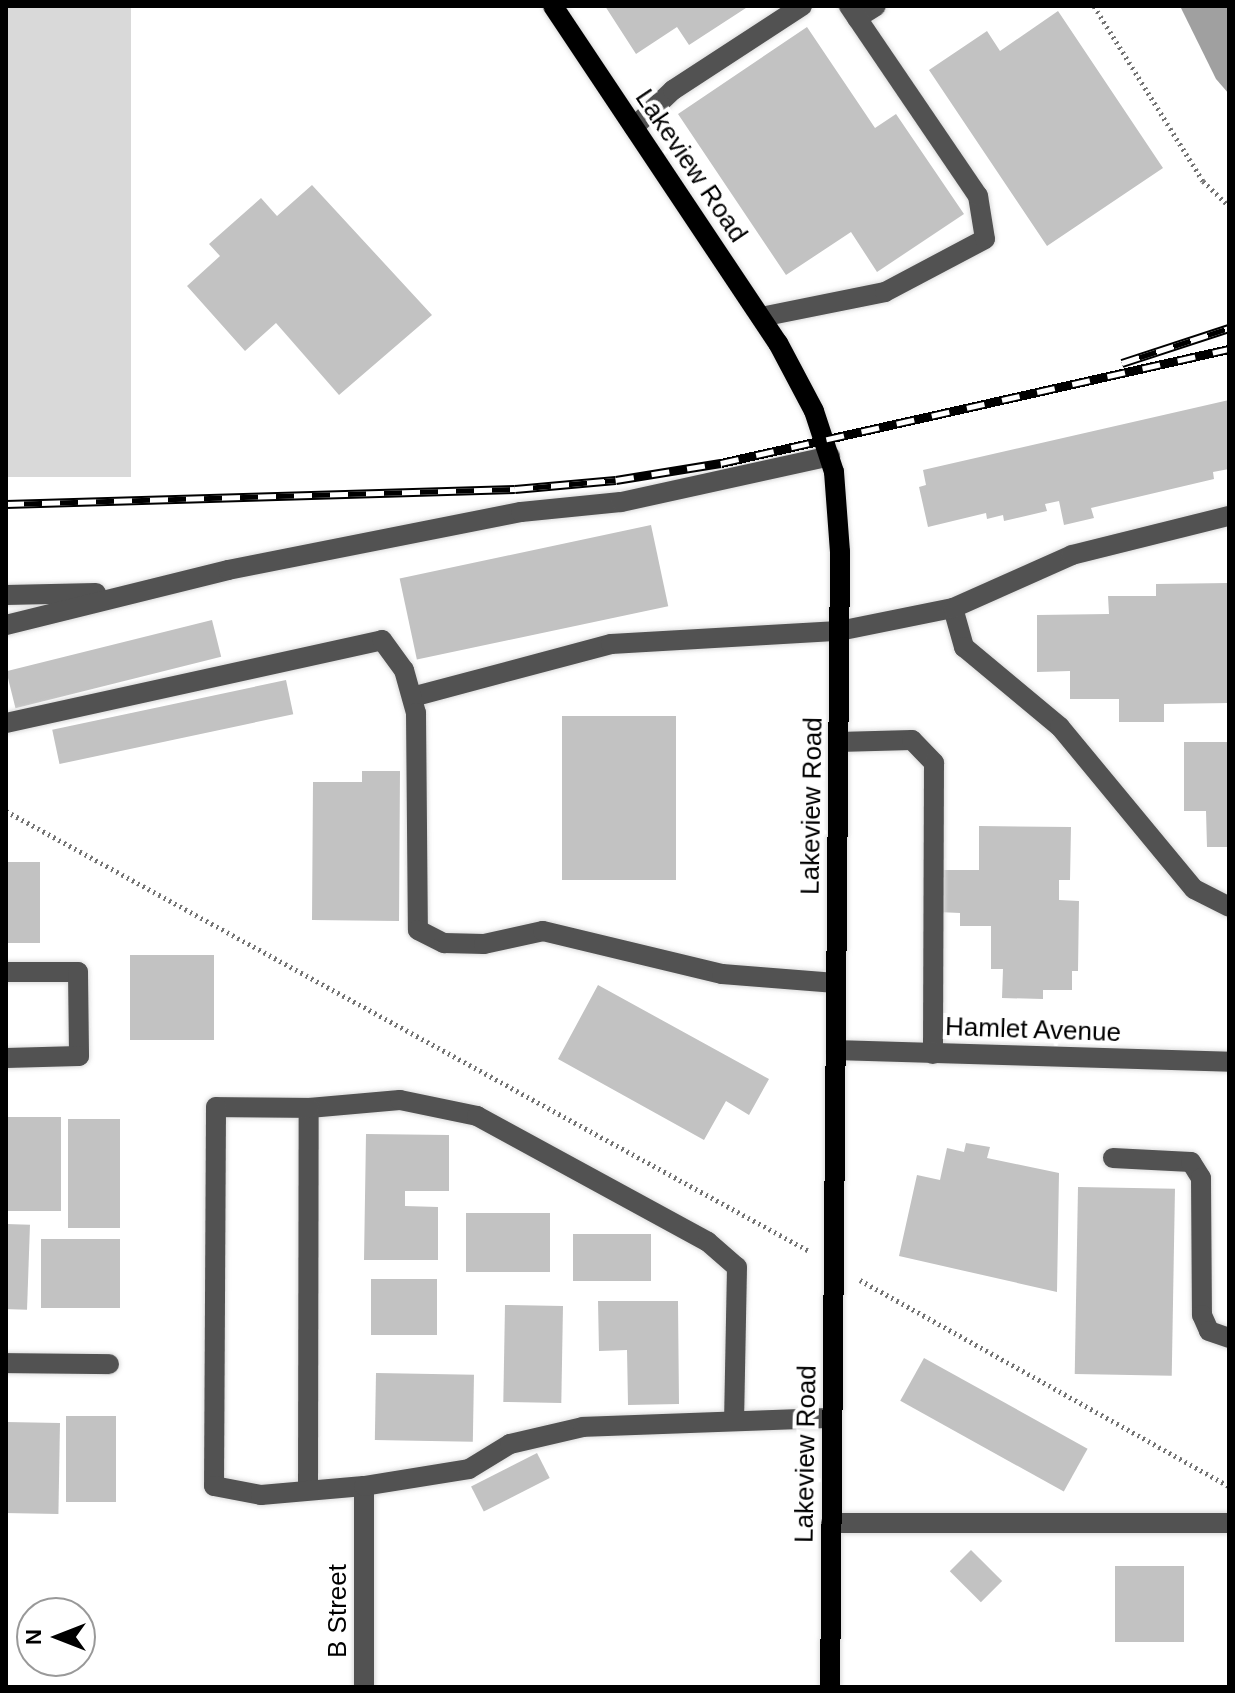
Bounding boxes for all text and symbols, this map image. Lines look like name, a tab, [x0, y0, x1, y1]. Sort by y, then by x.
street label: Lakeview Road	[628, 84, 754, 248]
street label: Lakeview Road	[795, 717, 829, 895]
street label: Hamlet Avenue	[944, 1011, 1122, 1049]
street label: Lakeview Road	[789, 1365, 823, 1543]
street label: B Street	[322, 1564, 354, 1658]
north arrow	[16, 1597, 96, 1677]
text: N	[21, 1629, 46, 1645]

